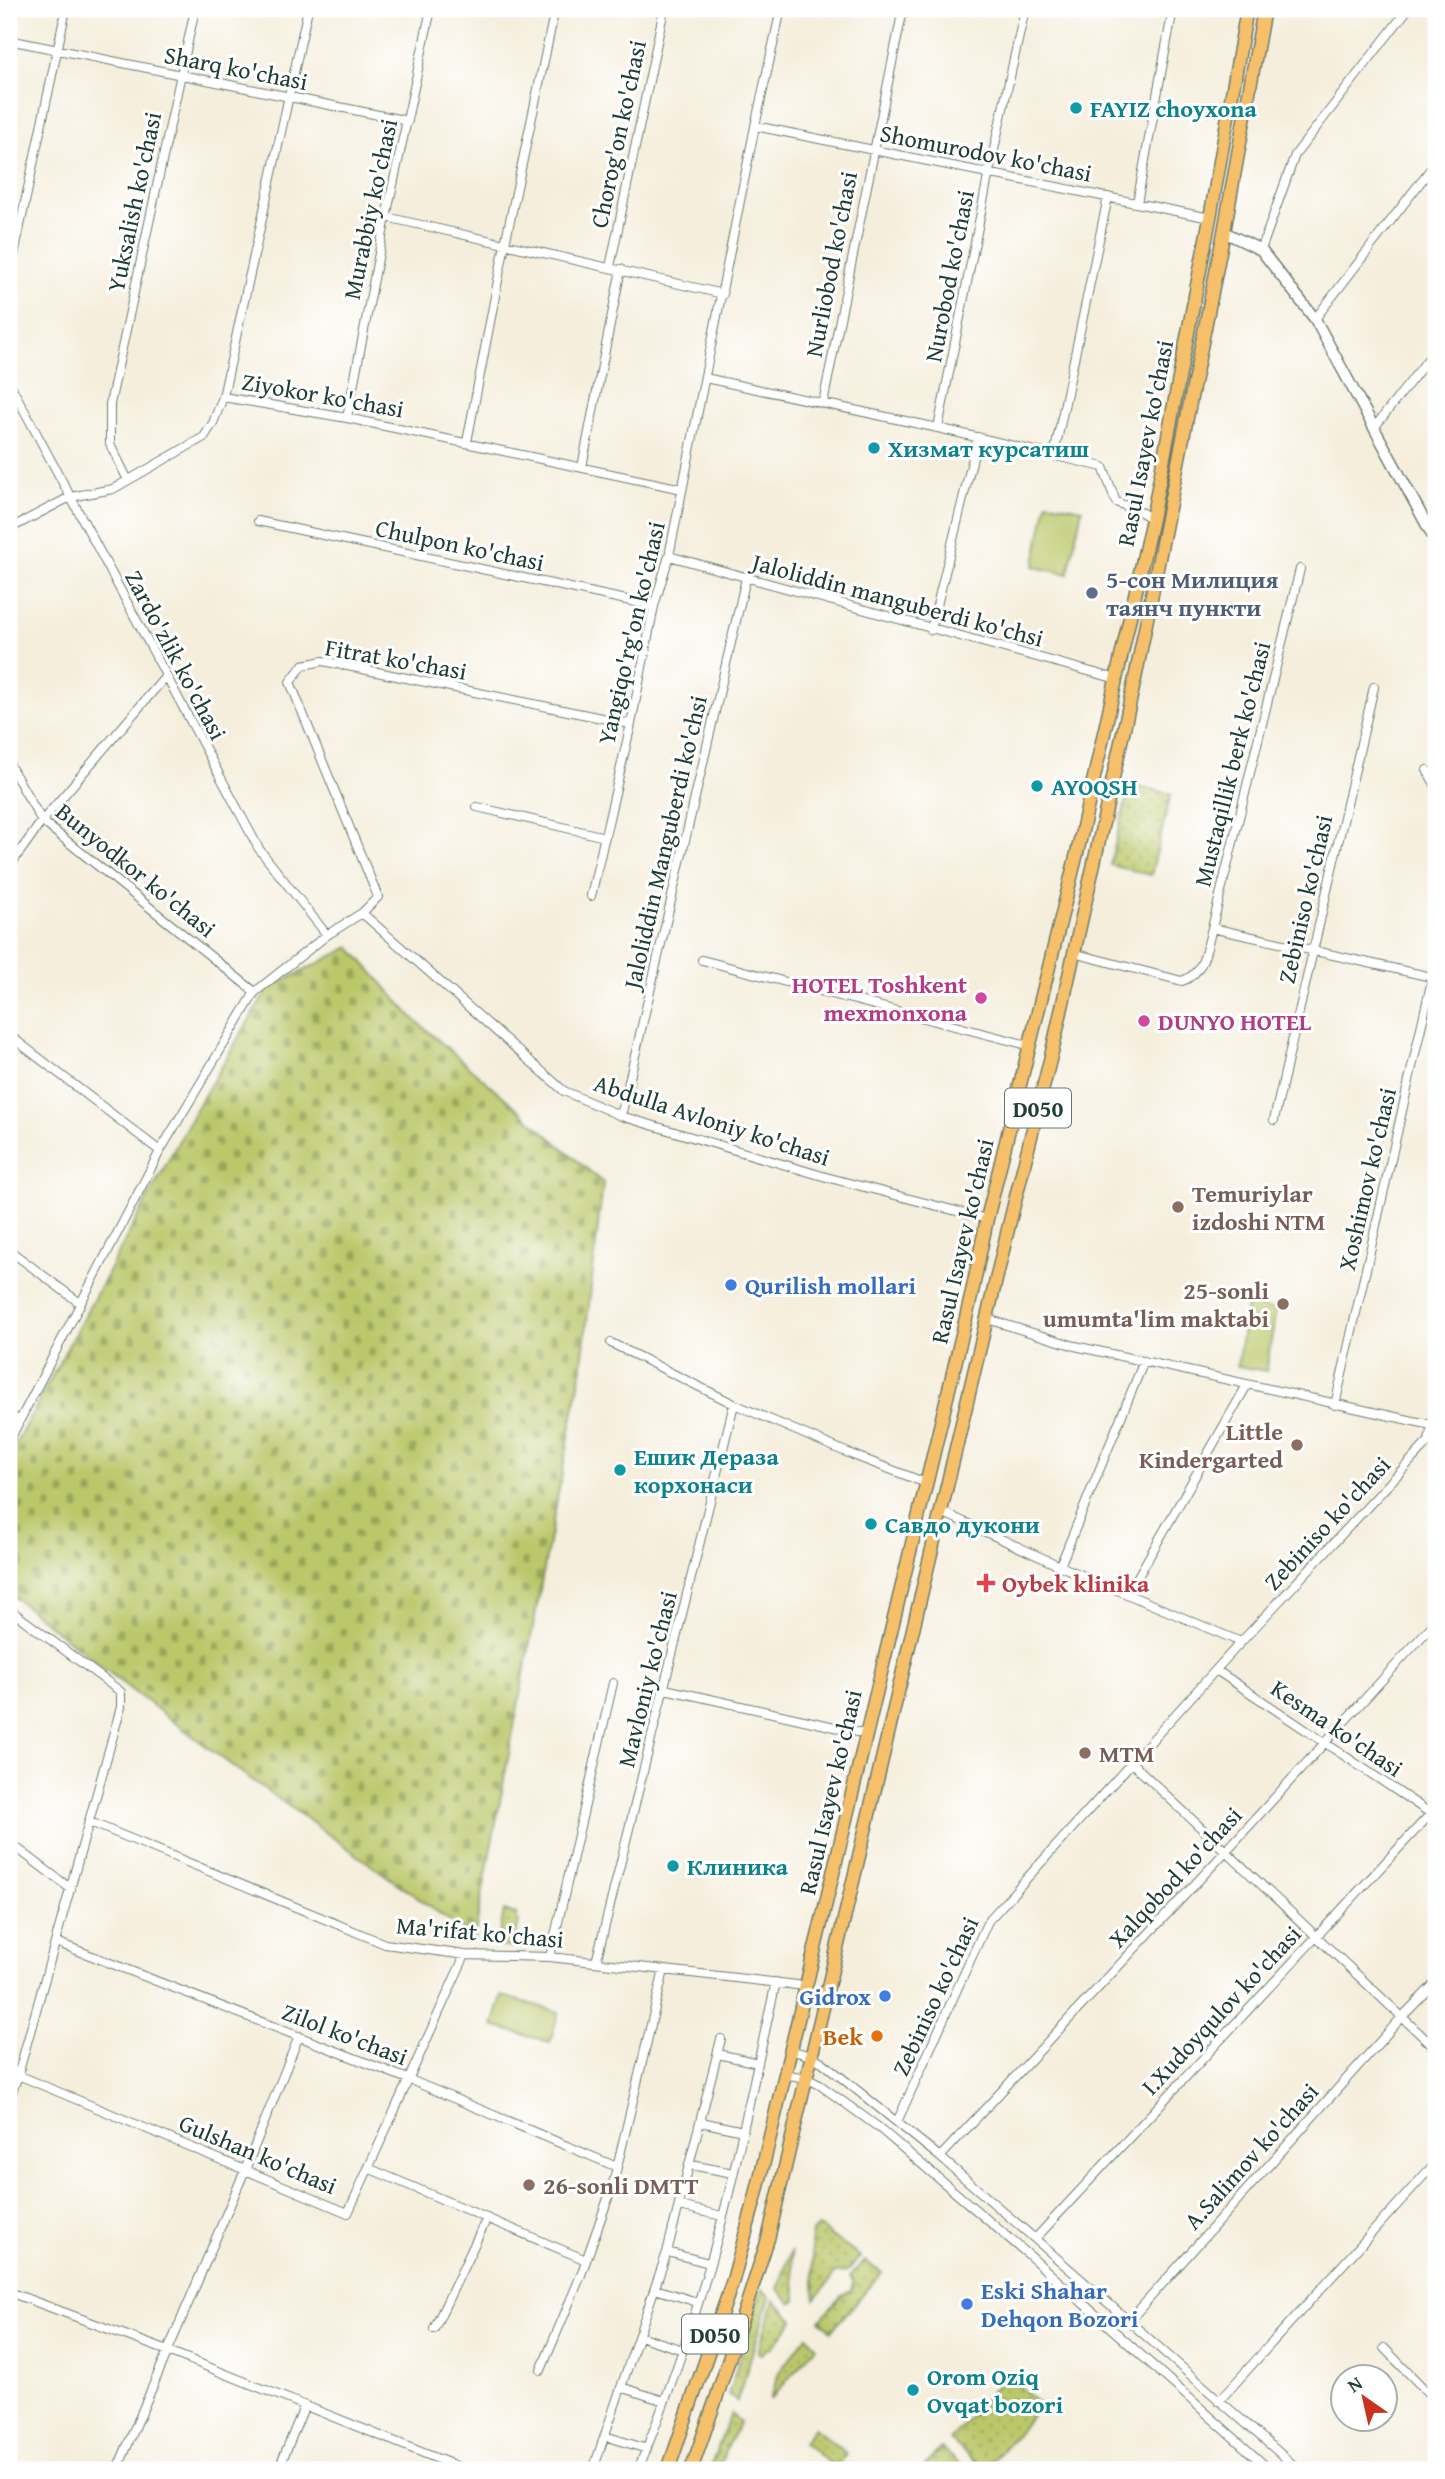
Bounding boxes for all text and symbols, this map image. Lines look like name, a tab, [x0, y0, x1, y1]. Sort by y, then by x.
street label: Sharq ko'chasi	[161, 37, 311, 99]
street label: Chorog'on ko'chasi	[581, 37, 655, 231]
place label: FAYIZ choyxona	[1090, 91, 1257, 126]
marker: FAYIZ choyxona	[1068, 100, 1084, 116]
street label: Yuksalish ko'chasi	[98, 108, 170, 295]
street label: Murabbiy ko'chasi	[334, 115, 406, 303]
street label: Shomurodov ko'chasi	[877, 115, 1095, 191]
street label: Nurliobod ko'chasi	[796, 168, 866, 360]
street label: Nurobod ko'chasi	[915, 187, 983, 365]
street label: Rasul Isayev ko'chasi	[1108, 337, 1182, 549]
street label: Ziyokor ko'chasi	[239, 364, 407, 427]
place label: Хизмат курсатиш	[888, 431, 1090, 466]
marker: Хизмат курсатиш	[866, 440, 882, 456]
street label: Chulpon ko'chasi	[372, 510, 548, 580]
street label: Yangiqo'rg'on ko'chasi	[588, 518, 674, 748]
street label: Jaloliddin manguberdi ko'chsi	[746, 543, 1048, 656]
place label: 5-сон Милиция таянч пункти	[1106, 562, 1279, 625]
street label: Zardo'zlik ko'chasi	[116, 564, 236, 746]
marker: 5-сон Милиция таянч пункти	[1084, 585, 1100, 601]
street label: Fitrat ko'chasi	[322, 629, 470, 689]
street label: Mustaqillik berk ko'chasi	[1185, 637, 1279, 890]
street label: Jaloliddin Manguberdi ko'chsi	[614, 692, 716, 995]
place label: AYOQSH	[1051, 769, 1138, 804]
marker: AYOQSH	[1029, 778, 1045, 794]
street label: Bunyodkor ko'chasi	[48, 794, 224, 946]
street label: Zebiniso ko'chasi	[1269, 811, 1341, 987]
place label: HOTEL Toshkent mexmonxona	[792, 967, 968, 1030]
marker: HOTEL Toshkent mexmonxona	[973, 990, 989, 1006]
place label: DUNYO HOTEL	[1158, 1004, 1312, 1039]
marker: DUNYO HOTEL	[1136, 1013, 1152, 1029]
street label: Abdulla Avloniy ko'chasi	[590, 1065, 835, 1175]
street label: Xoshimov ko'chasi	[1329, 1084, 1405, 1274]
road number: D050	[1005, 1088, 1071, 1128]
street label: Rasul Isayev ko'chasi	[921, 1135, 1003, 1347]
place label: Temuriylar izdoshi NTM	[1192, 1176, 1325, 1239]
marker: Temuriylar izdoshi NTM	[1170, 1199, 1186, 1215]
place label: Qurilish mollari	[745, 1268, 916, 1303]
place label: 25-sonli umumta'lim maktabi	[1043, 1273, 1269, 1336]
marker: Qurilish mollari	[723, 1277, 739, 1293]
marker: 25-sonli umumta'lim maktabi	[1275, 1296, 1291, 1312]
place label: Little Kindergarted	[1139, 1414, 1283, 1477]
marker: Little Kindergarted	[1289, 1437, 1305, 1453]
place label: Ешик Дераза корхонаси	[634, 1439, 779, 1502]
street label: Zebiniso ko'chasi	[1256, 1448, 1399, 1598]
marker: Ешик Дераза корхонаси	[612, 1462, 628, 1478]
place label: Савдо дукони	[885, 1507, 1040, 1542]
marker: Савдо дукони	[863, 1516, 879, 1532]
place label: Oybek klinika	[1002, 1566, 1150, 1601]
marker: Oybek klinika	[976, 1573, 996, 1593]
street label: Mavloniy ko'chasi	[608, 1587, 686, 1771]
street label: Kesma ko'chasi	[1264, 1671, 1410, 1785]
street label: Rasul Isayev ko'chasi	[789, 1686, 871, 1898]
place label: MTM	[1099, 1736, 1154, 1771]
marker: MTM	[1077, 1745, 1093, 1761]
street label: Xalqobod ko'chasi	[1100, 1798, 1250, 1956]
place label: Клиника	[687, 1849, 789, 1884]
marker: Клиника	[665, 1858, 681, 1874]
street label: Ma'rifat ko'chasi	[395, 1907, 566, 1957]
street label: Zebiniso ko'chasi	[883, 1910, 987, 2081]
street label: I.Xudoyqulov ko'chasi	[1133, 1917, 1309, 2103]
place label: Gidrox	[800, 1979, 871, 2014]
marker: Gidrox	[877, 1988, 893, 2004]
street label: Zilol ko'chasi	[277, 1994, 413, 2074]
place label: Bek	[823, 2019, 863, 2054]
marker: Bek	[869, 2028, 885, 2044]
street label: A.Salimov ko'chasi	[1175, 2075, 1327, 2237]
street label: Gulshan ko'chasi	[174, 2105, 343, 2203]
place label: 26-sonli DMTT	[543, 2168, 699, 2203]
marker: 26-sonli DMTT	[521, 2177, 537, 2193]
place label: Eski Shahar Dehqon Bozori	[981, 2273, 1139, 2336]
marker: Eski Shahar Dehqon Bozori	[959, 2296, 975, 2312]
road number: D050	[682, 2314, 748, 2354]
place label: Orom Oziq Ovqat bozori	[927, 2359, 1063, 2422]
north arrow	[1330, 2364, 1400, 2434]
text: N	[1341, 2369, 1368, 2399]
marker: Orom Oziq Ovqat bozori	[905, 2382, 921, 2398]

